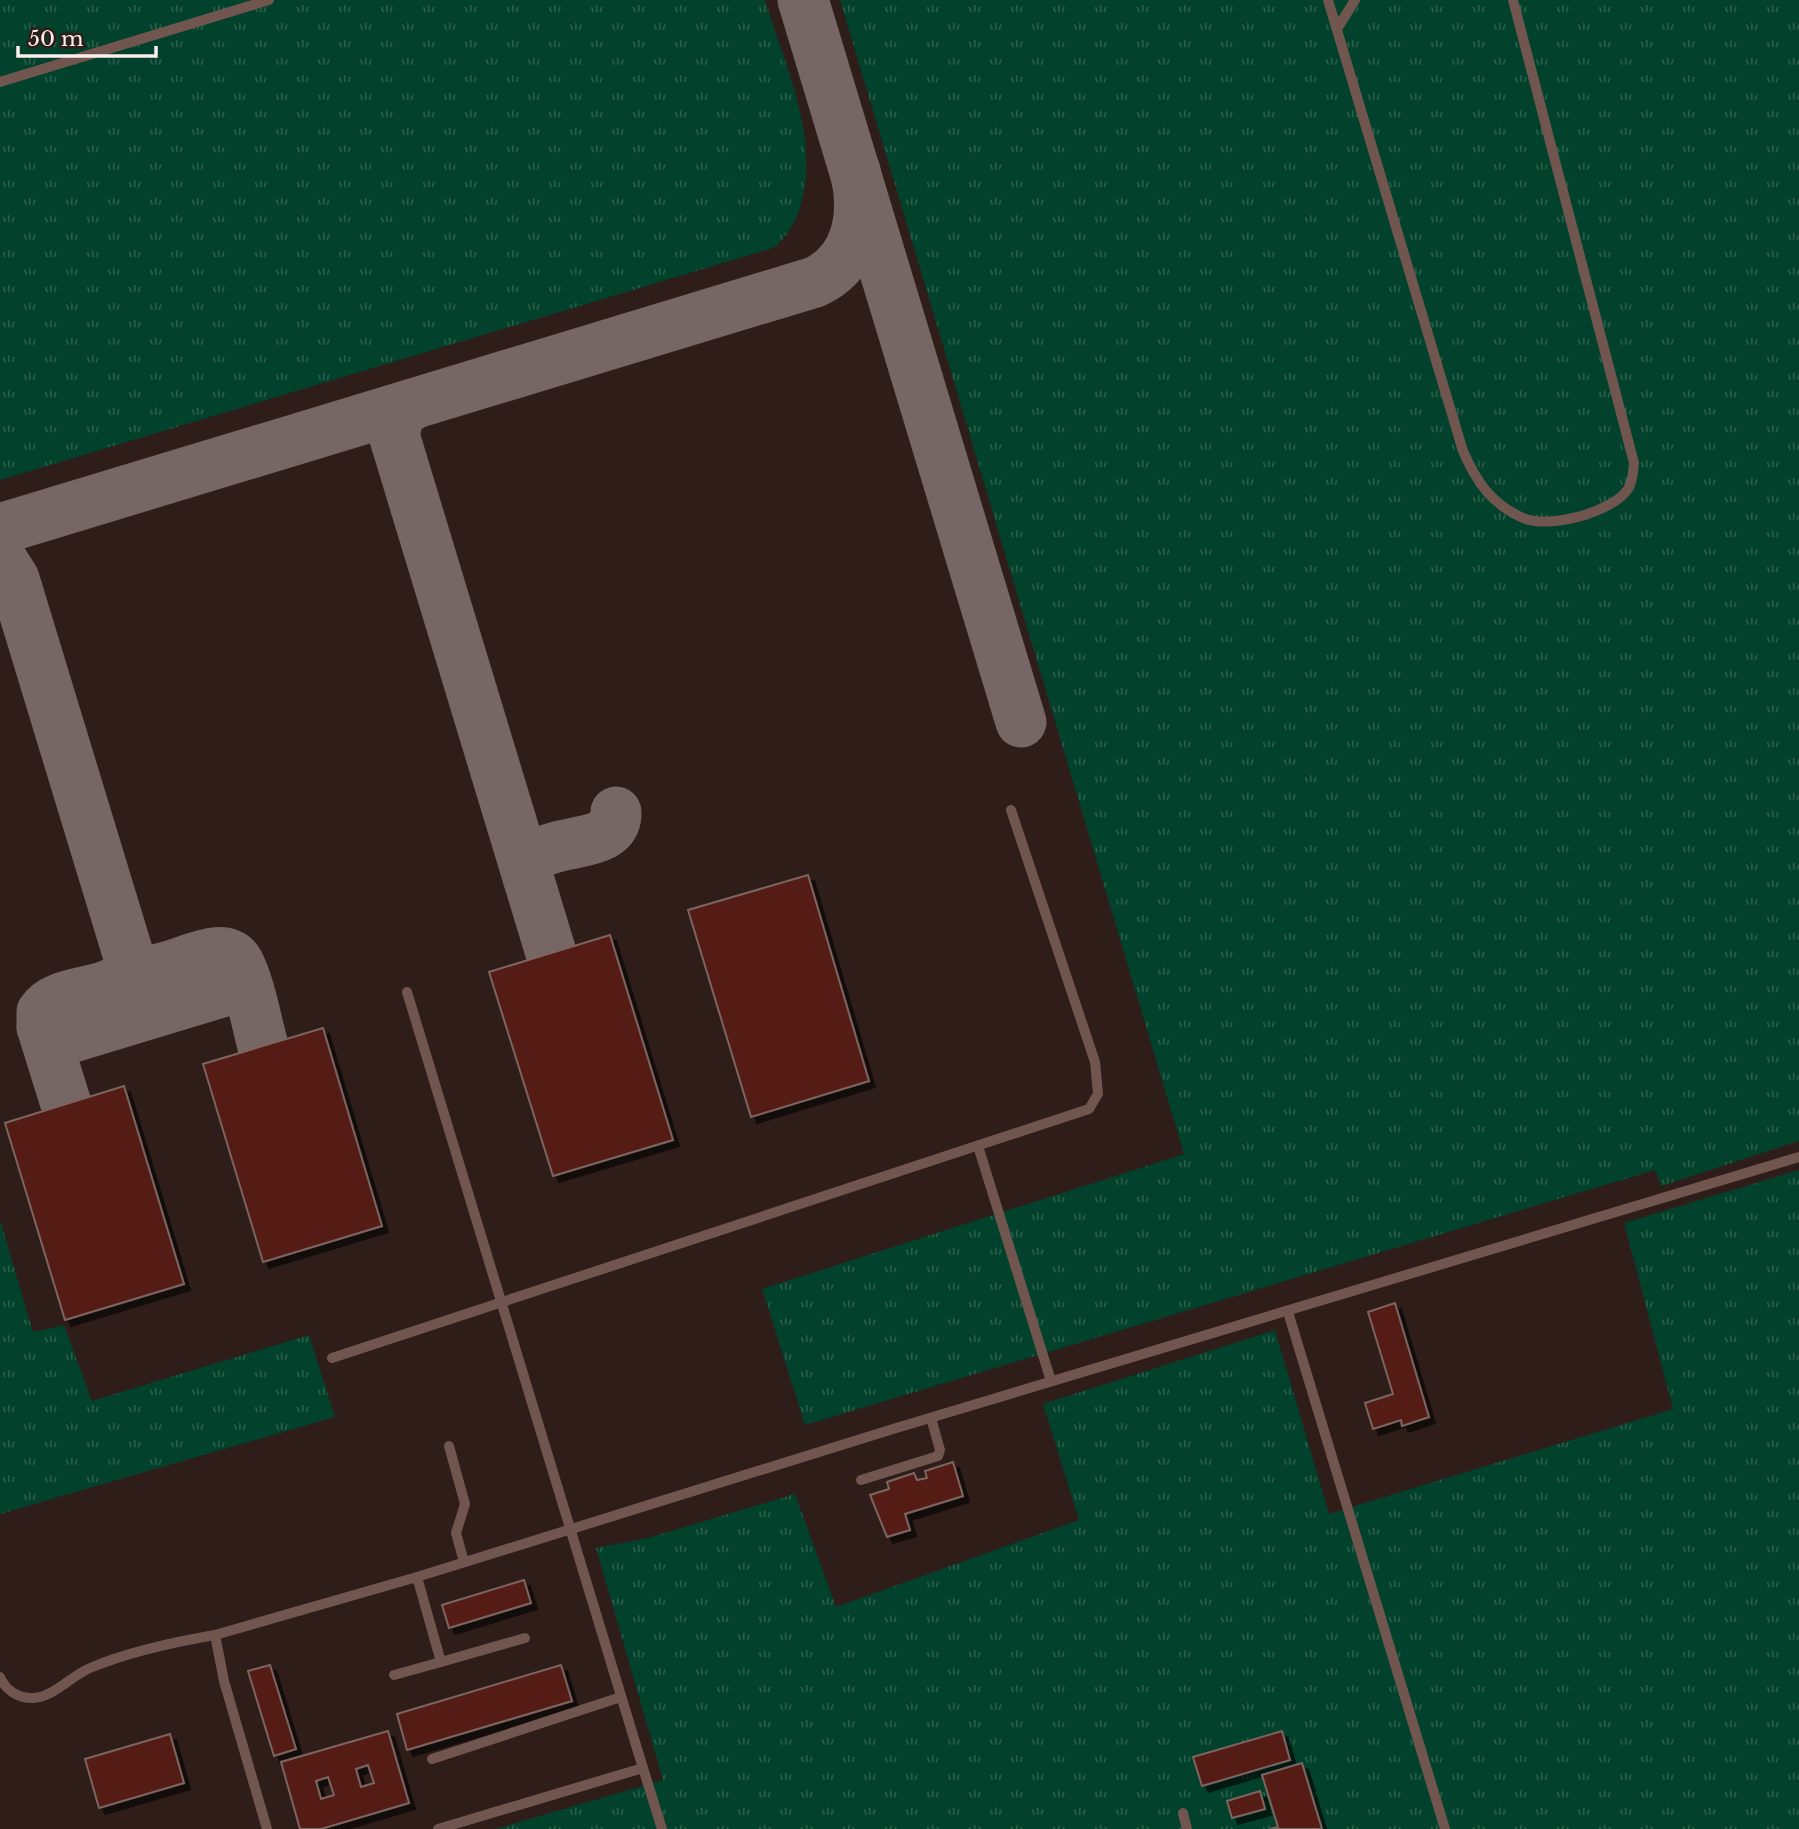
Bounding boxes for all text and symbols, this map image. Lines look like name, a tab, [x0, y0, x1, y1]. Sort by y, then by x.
scale bar	[18, 14, 156, 58]
text: 50 m	[28, 26, 84, 52]

